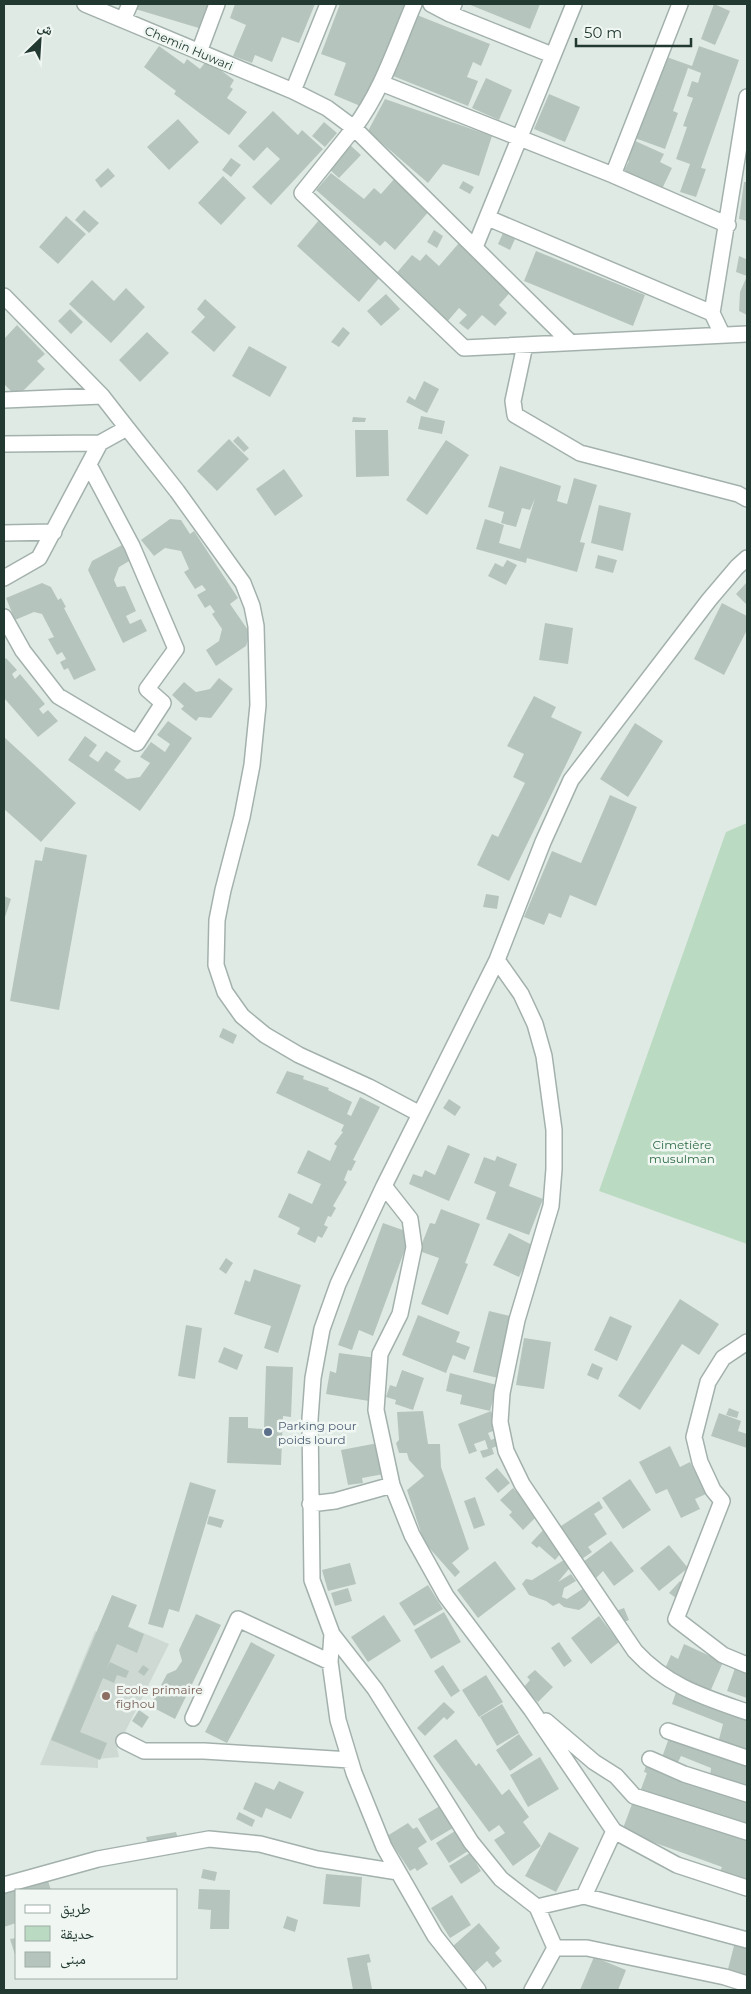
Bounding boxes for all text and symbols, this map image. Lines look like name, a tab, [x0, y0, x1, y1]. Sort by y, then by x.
north arrow	[15, 15, 65, 65]
scale bar	[576, 15, 691, 47]
text: ش	[35, 17, 56, 40]
street label: Chemin Huwari	[143, 23, 235, 73]
text: 50 m	[584, 23, 622, 42]
park label: Cimetière musulman	[649, 1137, 715, 1166]
place label: Parking pour poids lourd	[278, 1418, 357, 1447]
marker: Parking pour poids lourd	[262, 1426, 274, 1438]
place label: Ecole primaire fighou	[116, 1682, 203, 1711]
marker: Ecole primaire fighou	[100, 1690, 112, 1702]
legend	[15, 1889, 178, 1979]
text: طريق	[60, 1899, 91, 1919]
text: حديقة	[60, 1924, 95, 1943]
text: مبنى	[60, 1949, 86, 1969]

